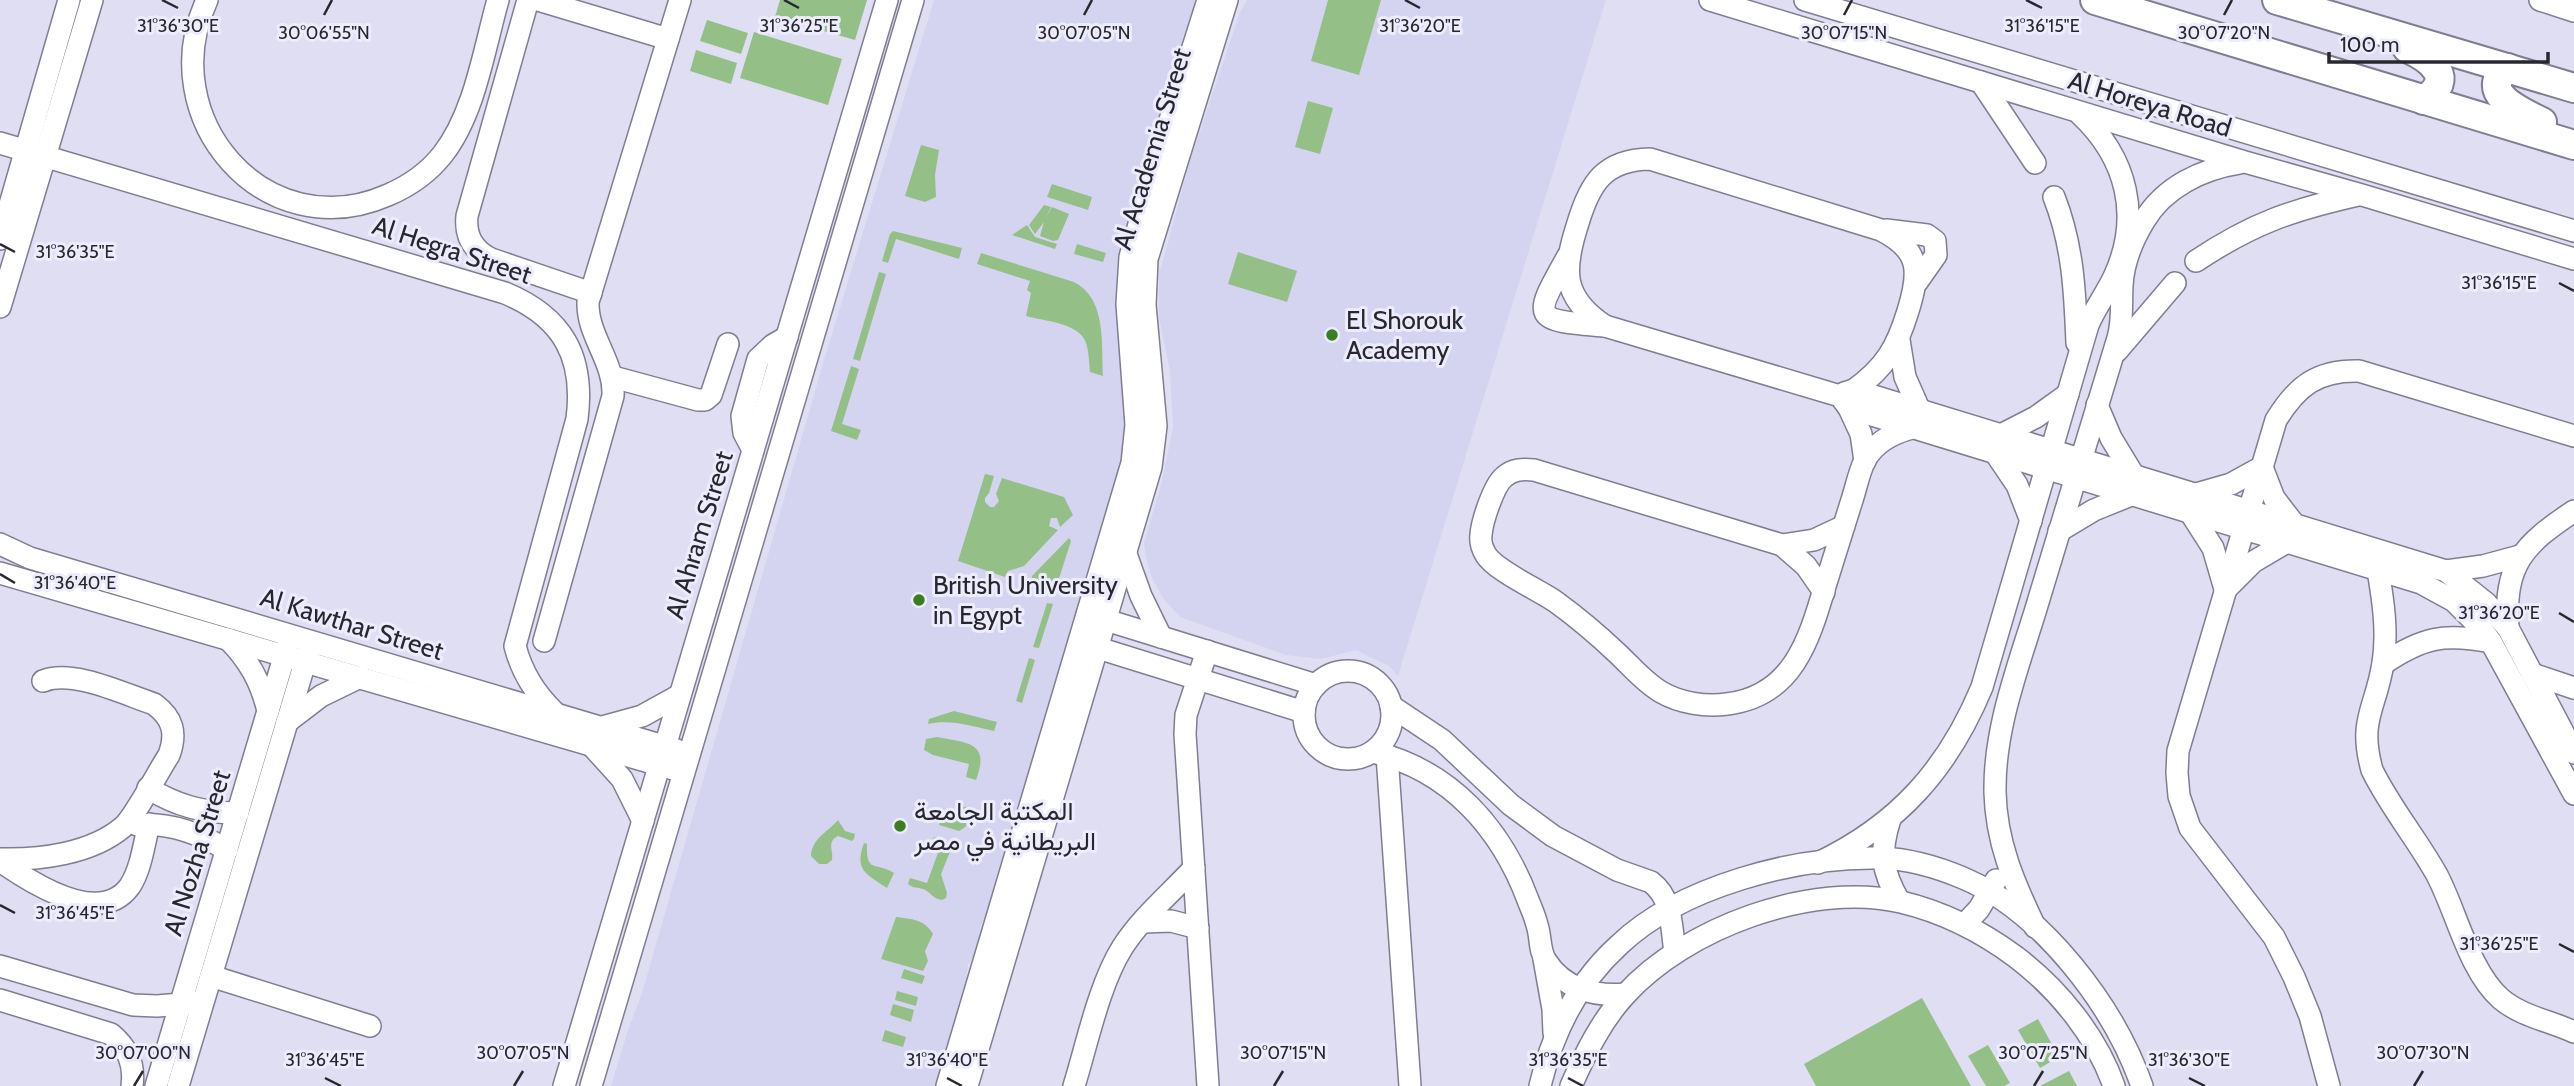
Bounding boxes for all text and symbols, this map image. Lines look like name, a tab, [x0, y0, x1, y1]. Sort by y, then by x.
text: 31°36'30"E	[137, 15, 219, 37]
text: 31°36'25"E	[760, 15, 838, 37]
text: 31°36'20"E	[1379, 15, 1461, 37]
text: 31°36'15"E	[2004, 15, 2080, 37]
scale bar	[2329, 21, 2548, 65]
text: 30°06'55"N	[278, 22, 370, 44]
text: 30°07'05"N	[1038, 22, 1130, 44]
text: 30°07'15"N	[1801, 22, 1887, 44]
text: 30°07'20"N	[2178, 22, 2270, 44]
text: 100 m	[2340, 32, 2399, 57]
street label: Al Academia Street	[1106, 44, 1198, 254]
street label: Al Horeya Road	[2065, 64, 2235, 144]
street label: Al Hegra Street	[368, 209, 536, 291]
text: 31°36'35"E	[35, 241, 115, 263]
text: 31°36'15"E	[2461, 272, 2537, 294]
place label: El Shorouk Academy	[1346, 304, 1464, 366]
marker: El Shorouk Academy	[1324, 327, 1340, 343]
street label: Al Ahram Street	[658, 447, 740, 623]
place label: British University in Egypt	[933, 569, 1118, 631]
text: 31°36'40"E	[34, 572, 116, 594]
street label: Al Kawthar Street	[257, 581, 448, 667]
marker: British University in Egypt	[911, 592, 927, 608]
text: 31°36'20"E	[2458, 602, 2540, 624]
street label: Al Nozha Street	[157, 766, 237, 940]
place label: المكتبة الجامعة البريطانية في مصر	[913, 795, 1096, 862]
marker: المكتبة الجامعة البريطانية في مصر	[892, 818, 908, 834]
text: 31°36'45"E	[35, 902, 115, 924]
text: 31°36'25"E	[2460, 933, 2538, 955]
text: 30°07'00"N	[95, 1042, 191, 1064]
text: 30°07'05"N	[477, 1042, 569, 1064]
text: 30°07'15"N	[1240, 1042, 1326, 1064]
text: 30°07'25"N	[1998, 1042, 2088, 1064]
text: 30°07'30"N	[2377, 1042, 2469, 1064]
text: 31°36'45"E	[285, 1049, 365, 1071]
text: 31°36'40"E	[906, 1049, 988, 1071]
text: 31°36'35"E	[1528, 1049, 1608, 1071]
text: 31°36'30"E	[2148, 1049, 2230, 1071]

